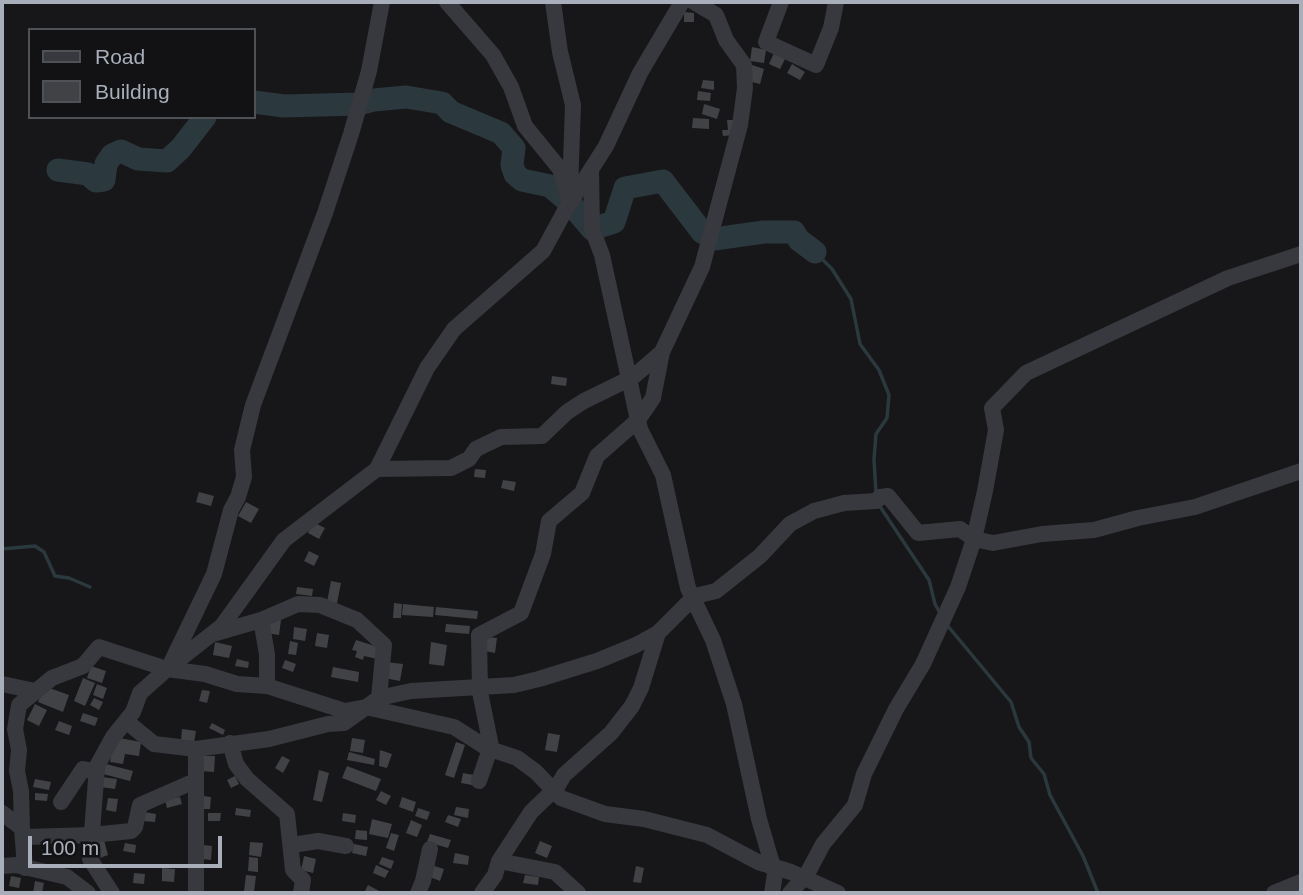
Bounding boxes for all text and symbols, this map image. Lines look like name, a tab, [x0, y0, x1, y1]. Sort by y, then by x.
legend	[28, 28, 256, 119]
text: Road	[95, 45, 145, 68]
text: Building	[95, 80, 170, 103]
scale bar	[32, 822, 226, 866]
text: 100 m	[41, 836, 99, 859]

